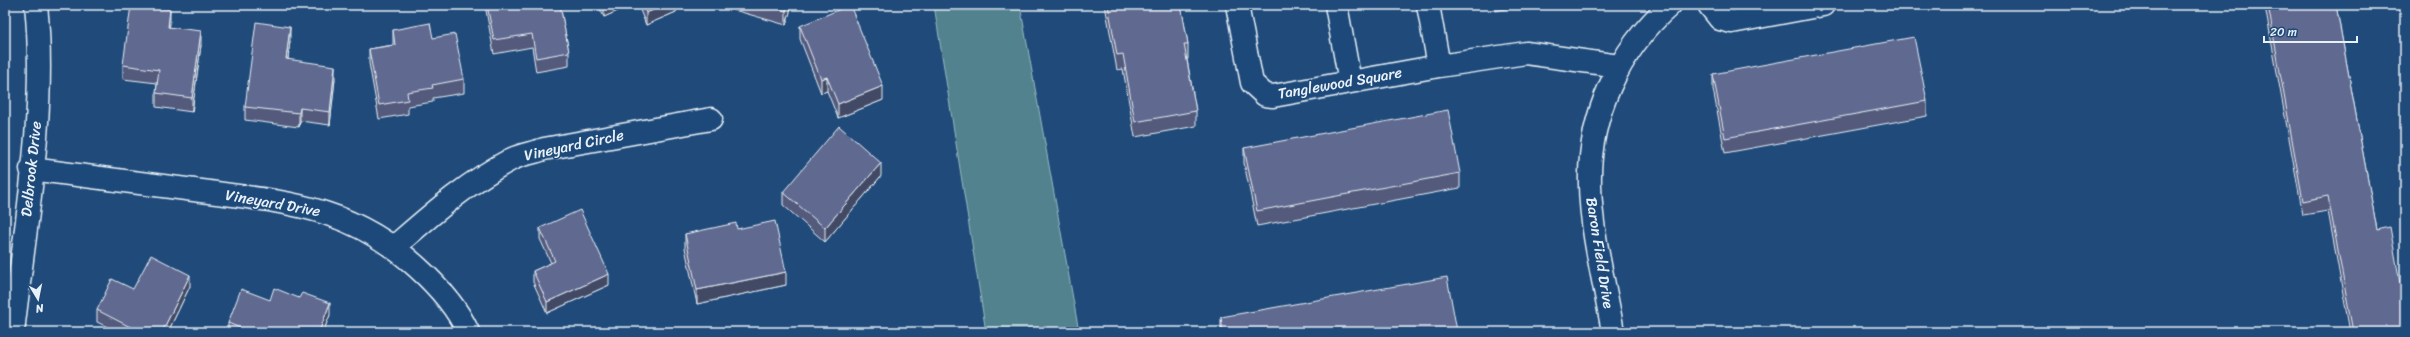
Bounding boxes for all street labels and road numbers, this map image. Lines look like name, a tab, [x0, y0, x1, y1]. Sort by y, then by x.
street label: Tanglewood Square	[1276, 59, 1404, 107]
street label: Delbrook Drive	[13, 120, 49, 218]
street label: Vineyard Circle	[522, 122, 626, 168]
street label: Vineyard Drive	[223, 182, 323, 224]
street label: Baron Field Drive	[1578, 195, 1622, 311]

